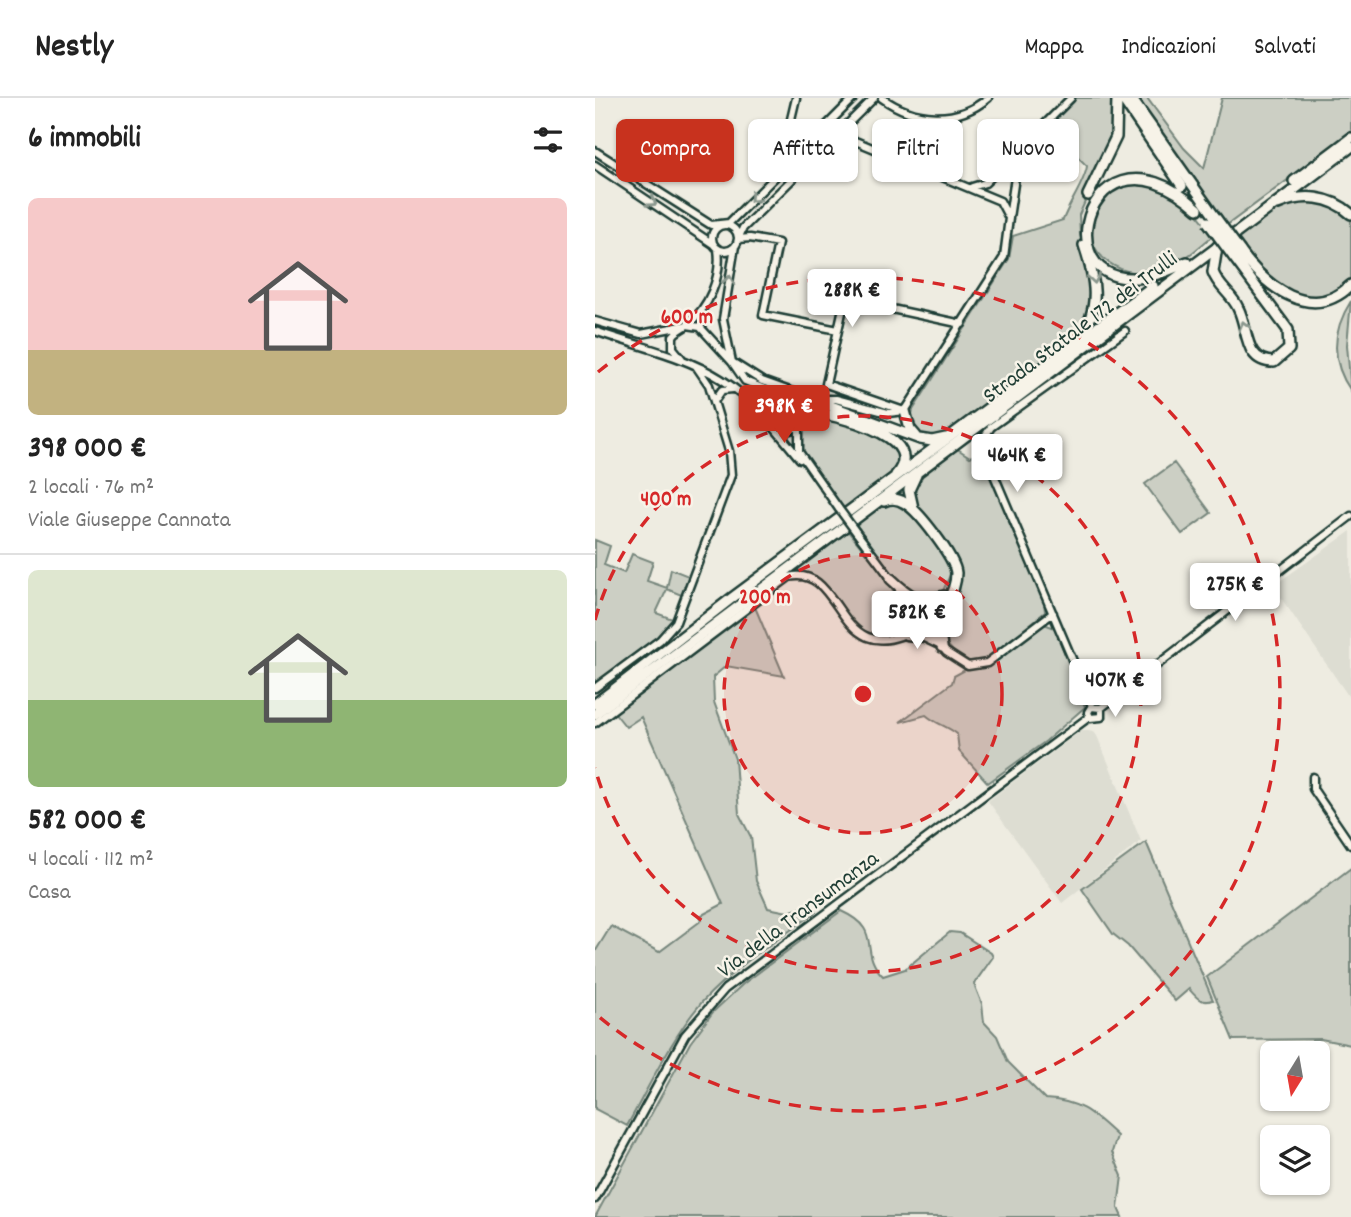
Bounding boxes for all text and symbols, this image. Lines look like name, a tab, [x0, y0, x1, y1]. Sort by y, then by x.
text: Nestly	[35, 25, 113, 72]
text: Mappa	[1024, 31, 1083, 65]
text: Indicazioni	[1121, 31, 1216, 65]
text: Salvati	[1254, 31, 1316, 65]
text: 6 immobili	[28, 119, 141, 162]
chip: Compra	[616, 119, 734, 182]
chip: Affitta	[748, 119, 858, 182]
chip: Filtri	[872, 119, 963, 182]
chip: Nuovo	[977, 119, 1079, 182]
icon: filters	[529, 121, 567, 159]
one-way arrow	[749, 190, 762, 203]
one-way arrow	[645, 194, 658, 207]
icon: home	[235, 243, 361, 369]
street label: Strada Statale 172 dei Trulli	[977, 244, 1186, 413]
pin: 288K €	[795, 270, 909, 329]
one-way arrow	[1086, 273, 1101, 285]
one-way arrow	[721, 274, 736, 286]
text: 288K €	[823, 275, 881, 308]
text: 600 m	[661, 304, 713, 334]
one-way arrow	[1238, 320, 1252, 332]
pin: 398K €	[727, 386, 841, 445]
text: 398K €	[755, 391, 813, 424]
text: 398 000 €	[28, 429, 147, 472]
pin: 464K €	[960, 434, 1074, 494]
text: 464K €	[987, 440, 1047, 473]
text: 2 locali · 76 m²	[28, 472, 154, 505]
text: 400 m	[641, 486, 691, 516]
text: Viale Giuseppe Cannata	[28, 505, 231, 538]
pin: 275K €	[1178, 564, 1292, 623]
text: 275K €	[1206, 569, 1264, 602]
text: 200 m	[739, 584, 791, 614]
pin: 582K €	[860, 592, 974, 651]
text: 582K €	[888, 597, 946, 630]
icon: home	[235, 615, 361, 741]
pin: 407K €	[1058, 660, 1172, 719]
text: 407K €	[1085, 665, 1145, 698]
centre of rings	[851, 682, 875, 706]
text: 582 000 €	[28, 801, 147, 844]
street label: Via della Transumanza	[711, 843, 888, 988]
text: 4 locali · 112 m²	[28, 844, 154, 877]
text: Casa	[28, 877, 71, 910]
north arrow	[1260, 1041, 1330, 1111]
map controls	[1260, 1041, 1330, 1195]
button: layers	[1260, 1125, 1330, 1195]

